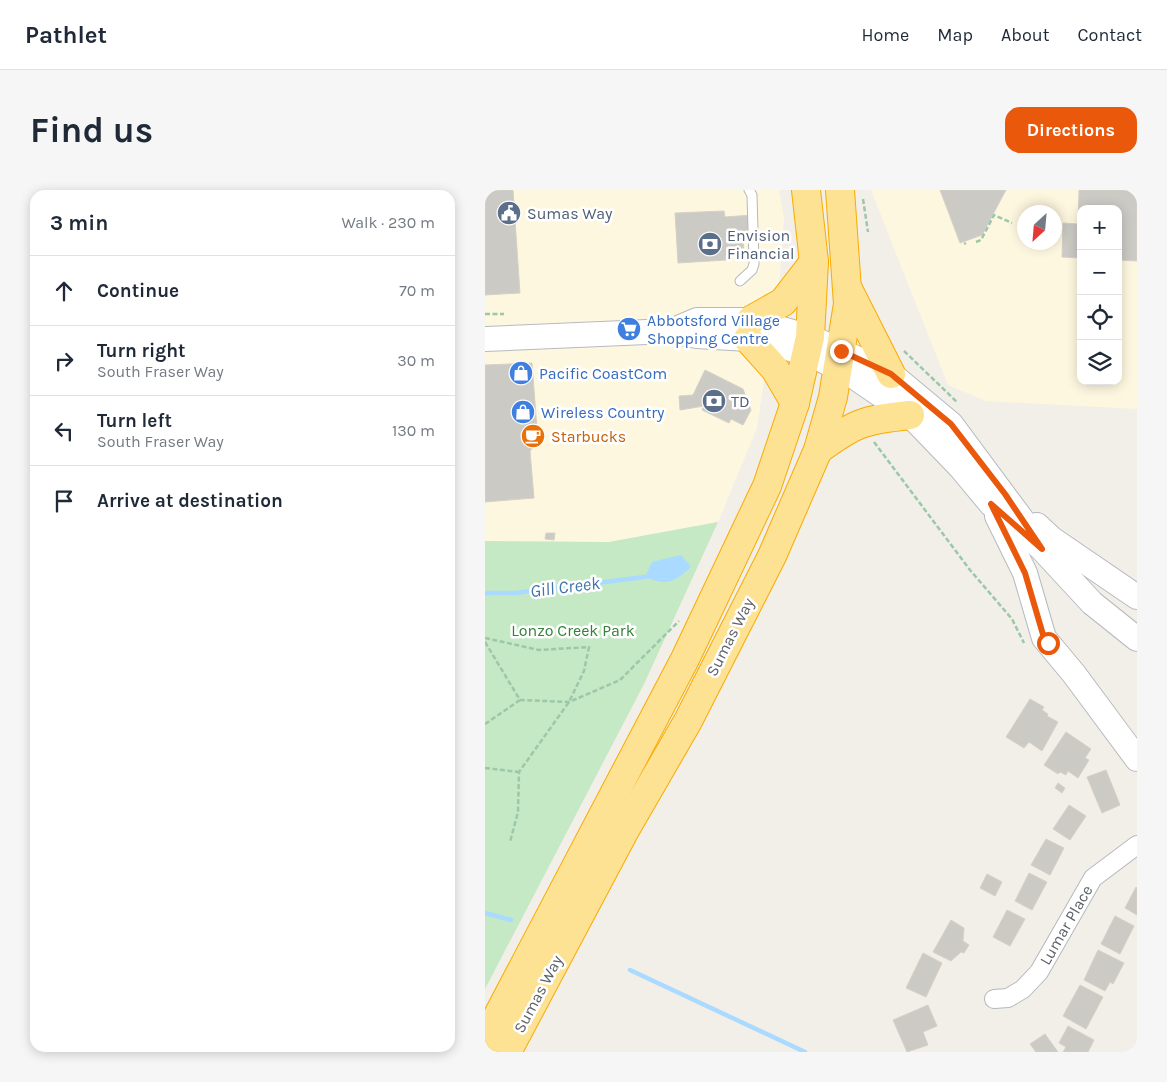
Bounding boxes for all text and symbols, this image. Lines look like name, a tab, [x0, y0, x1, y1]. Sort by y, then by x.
text: Pathlet	[25, 21, 107, 49]
text: Home	[861, 24, 909, 46]
text: Map	[937, 24, 973, 46]
text: About	[1001, 24, 1050, 46]
text: Contact	[1078, 24, 1142, 46]
button: Directions	[1005, 107, 1137, 153]
text: Find us	[30, 110, 153, 151]
public building icon: Sumas Way	[496, 200, 522, 226]
place label: Sumas Way	[527, 204, 613, 223]
north arrow	[1017, 205, 1062, 250]
map controls	[1077, 205, 1122, 385]
button: +	[1077, 205, 1122, 250]
text: 3 min	[50, 211, 108, 235]
text: Walk · 230 m	[341, 213, 435, 232]
place label: Envision Financial	[727, 226, 795, 263]
bank icon: Envision Financial	[697, 231, 723, 257]
button: −	[1077, 250, 1122, 295]
icon: ahead	[50, 277, 78, 305]
text: Continue	[97, 280, 179, 302]
text: 70 m	[399, 281, 435, 300]
button: locate	[1077, 295, 1122, 340]
place label: Abbotsford Village Shopping Centre	[647, 311, 780, 348]
supermarket icon: Abbotsford Village Shopping Centre	[616, 316, 642, 342]
text: Turn right	[97, 340, 186, 362]
route end	[830, 340, 853, 363]
button: layers	[1077, 340, 1122, 385]
icon: right	[50, 347, 78, 375]
text: 30 m	[397, 351, 435, 370]
shop icon: Pacific CoastCom	[508, 360, 534, 386]
text: South Fraser Way	[97, 362, 224, 381]
place label: Pacific CoastCom	[539, 364, 667, 383]
bank icon: TD	[701, 388, 727, 414]
place label: TD	[731, 392, 750, 411]
shop icon: Wireless Country	[510, 399, 536, 425]
place label: Wireless Country	[541, 403, 665, 422]
text: Turn left	[97, 410, 172, 432]
icon: left	[50, 417, 78, 445]
text: 130 m	[392, 421, 435, 440]
cafe icon: Starbucks	[520, 423, 546, 449]
place label: Starbucks	[551, 427, 626, 446]
text: South Fraser Way	[97, 432, 224, 451]
icon: arrive	[50, 487, 78, 515]
text: Arrive at destination	[97, 490, 283, 512]
water label: Gill Creek	[529, 572, 602, 602]
street label: Sumas Way	[702, 594, 758, 679]
park label: Lonzo Creek Park	[511, 621, 635, 640]
route start	[1037, 632, 1060, 655]
street label: Lumar Place	[1035, 882, 1097, 968]
street label: Sumas Way	[510, 951, 567, 1036]

